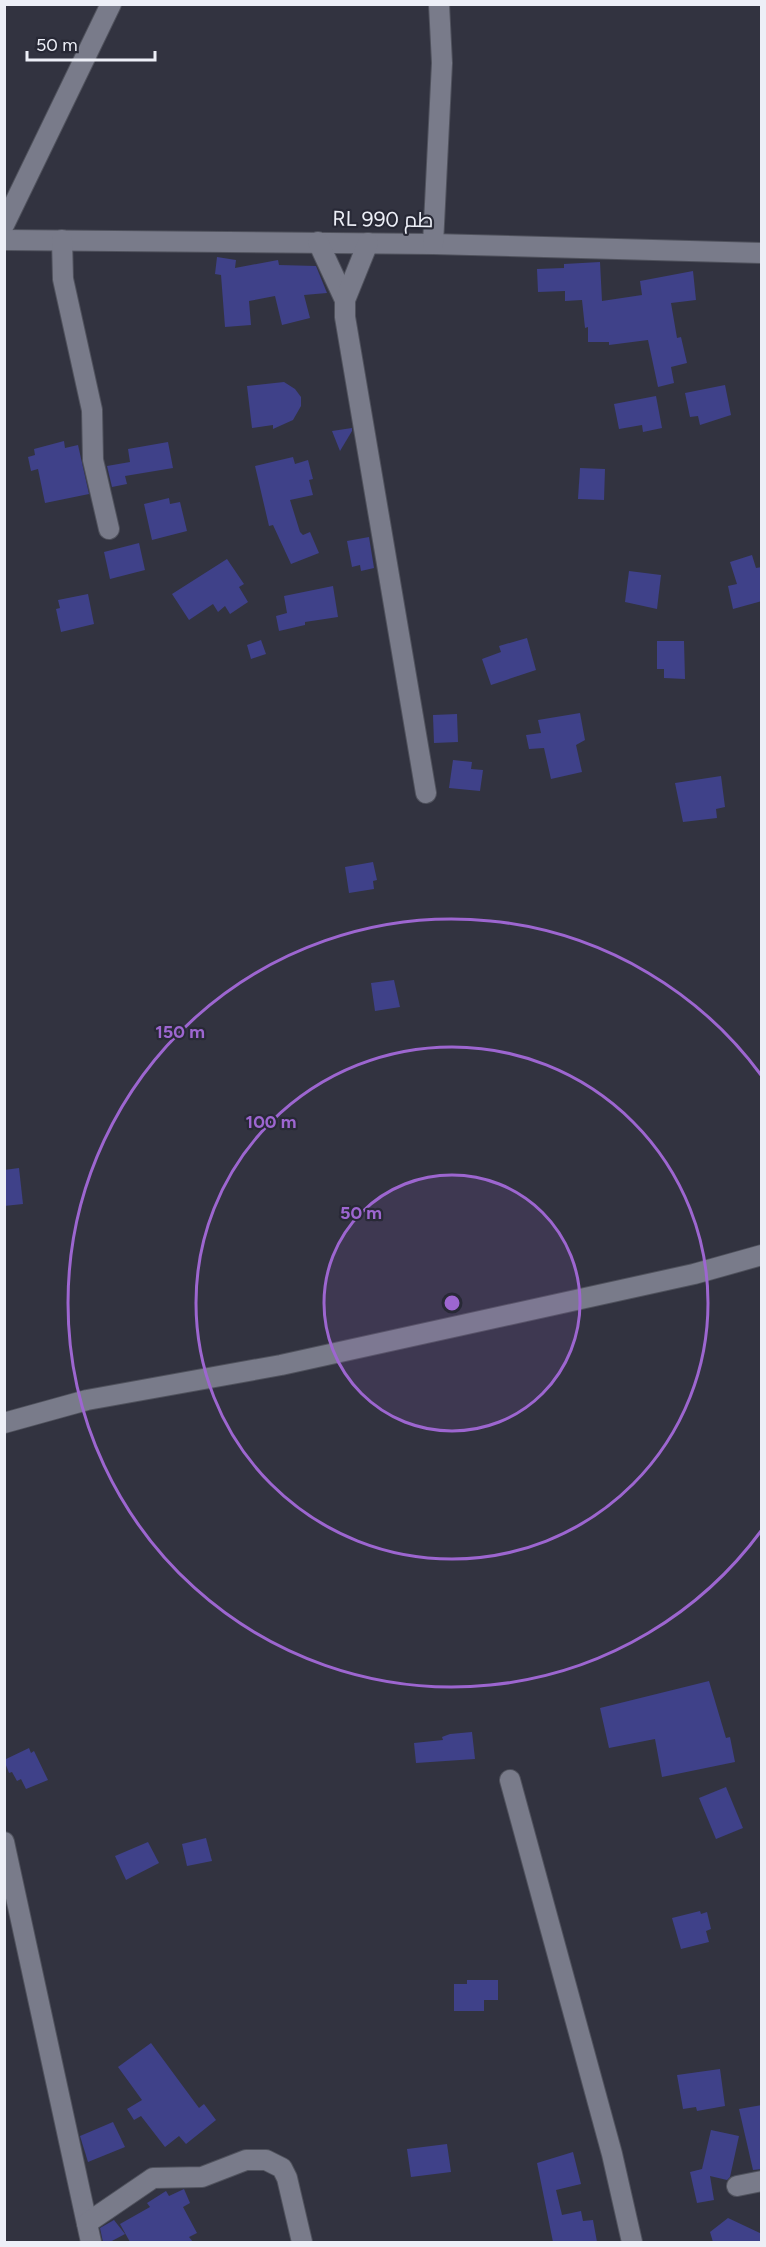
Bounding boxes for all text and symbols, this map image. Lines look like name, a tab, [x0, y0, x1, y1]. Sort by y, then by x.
scale bar	[27, 24, 154, 62]
text: 50 m	[36, 34, 78, 56]
street label: RL طم 990	[332, 206, 434, 234]
text: 150 m	[155, 1021, 205, 1043]
text: 100 m	[246, 1111, 296, 1133]
text: 50 m	[340, 1202, 382, 1224]
centre of rings	[442, 1293, 462, 1313]

